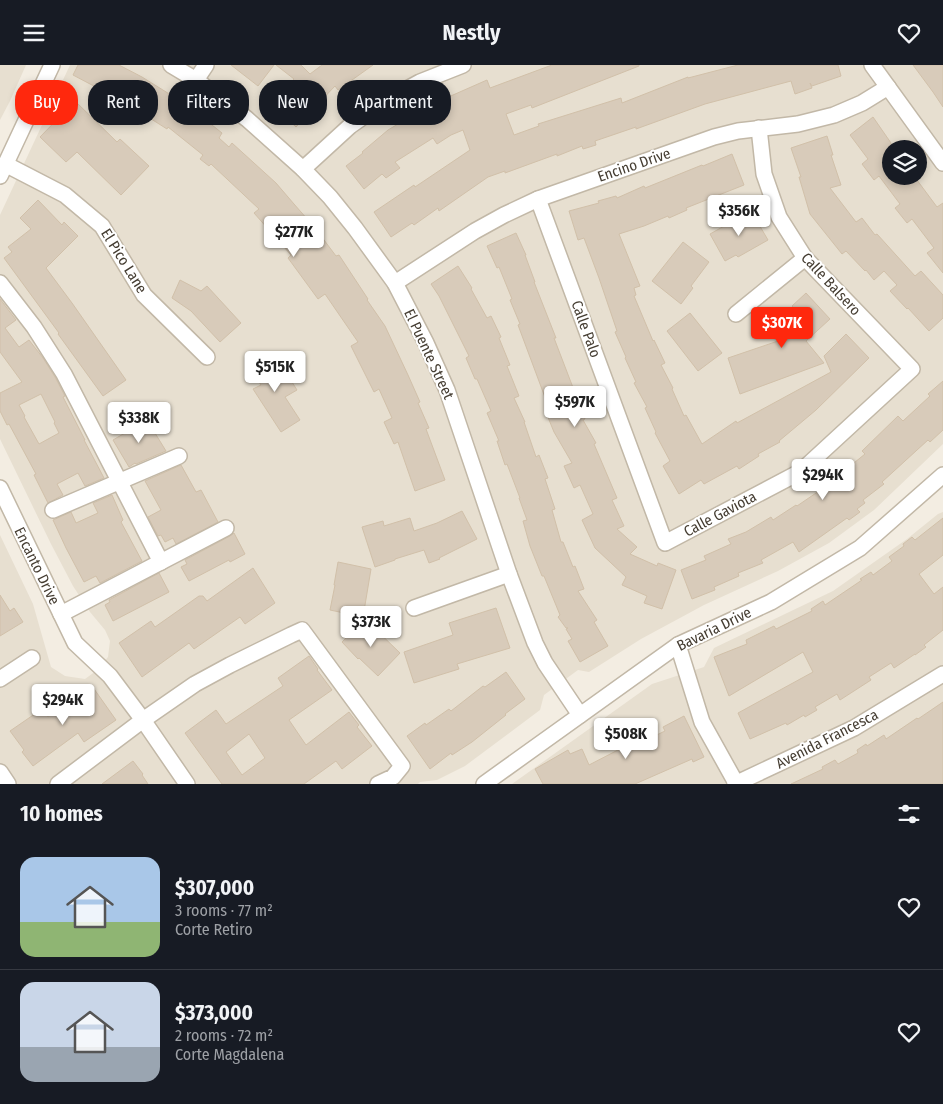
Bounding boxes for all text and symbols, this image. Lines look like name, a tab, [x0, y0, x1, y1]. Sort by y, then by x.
icon: menu	[20, 19, 48, 47]
text: Nestly	[443, 19, 500, 46]
icon: heart	[895, 19, 923, 47]
chip: Buy	[15, 80, 78, 125]
chip: Rent	[88, 80, 158, 125]
chip: Filters	[168, 80, 249, 125]
chip: New	[259, 80, 327, 125]
chip: Apartment	[337, 80, 451, 125]
map controls	[882, 140, 927, 185]
button: layers	[882, 140, 927, 185]
street label: Encino Drive	[595, 144, 673, 186]
pin: $356K	[704, 195, 774, 237]
text: $356K	[718, 201, 760, 220]
pin: $277K	[259, 215, 329, 258]
text: $277K	[275, 222, 313, 241]
street label: El Pico Lane	[97, 225, 151, 297]
street label: Calle Balsero	[797, 249, 865, 319]
street label: Calle Palo	[567, 298, 605, 360]
street label: El Puente Street	[400, 306, 458, 402]
pin: $307K	[747, 307, 817, 349]
text: $307K	[762, 313, 802, 332]
pin: $515K	[240, 351, 310, 393]
text: $515K	[256, 357, 294, 376]
pin: $597K	[540, 385, 610, 428]
text: $597K	[555, 392, 595, 411]
pin: $338K	[104, 401, 174, 444]
text: $338K	[119, 408, 159, 427]
pin: $294K	[788, 459, 858, 501]
text: $294K	[803, 465, 843, 484]
street label: Calle Gaviota	[681, 487, 759, 541]
street label: Encanto Drive	[10, 524, 64, 608]
street label: Bavaria Drive	[674, 603, 754, 655]
pin: $373K	[336, 605, 406, 648]
text: $373K	[351, 612, 391, 631]
pin: $294K	[28, 683, 98, 726]
text: $294K	[43, 690, 83, 709]
street label: Avenida Francesca	[773, 706, 881, 772]
pin: $508K	[591, 717, 661, 760]
text: $508K	[605, 724, 647, 743]
icon: filters	[895, 800, 923, 828]
text: 10 homes	[20, 801, 103, 827]
text: $307,000	[175, 875, 254, 901]
icon: home	[60, 877, 120, 937]
icon: heart	[895, 893, 923, 921]
text: 3 rooms · 77 m²	[175, 901, 273, 920]
text: Corte Retiro	[175, 920, 253, 939]
text: $373,000	[175, 1000, 253, 1026]
icon: home	[60, 1002, 120, 1062]
icon: heart	[895, 1018, 923, 1046]
text: 2 rooms · 72 m²	[175, 1026, 273, 1045]
text: Corte Magdalena	[175, 1045, 284, 1064]

